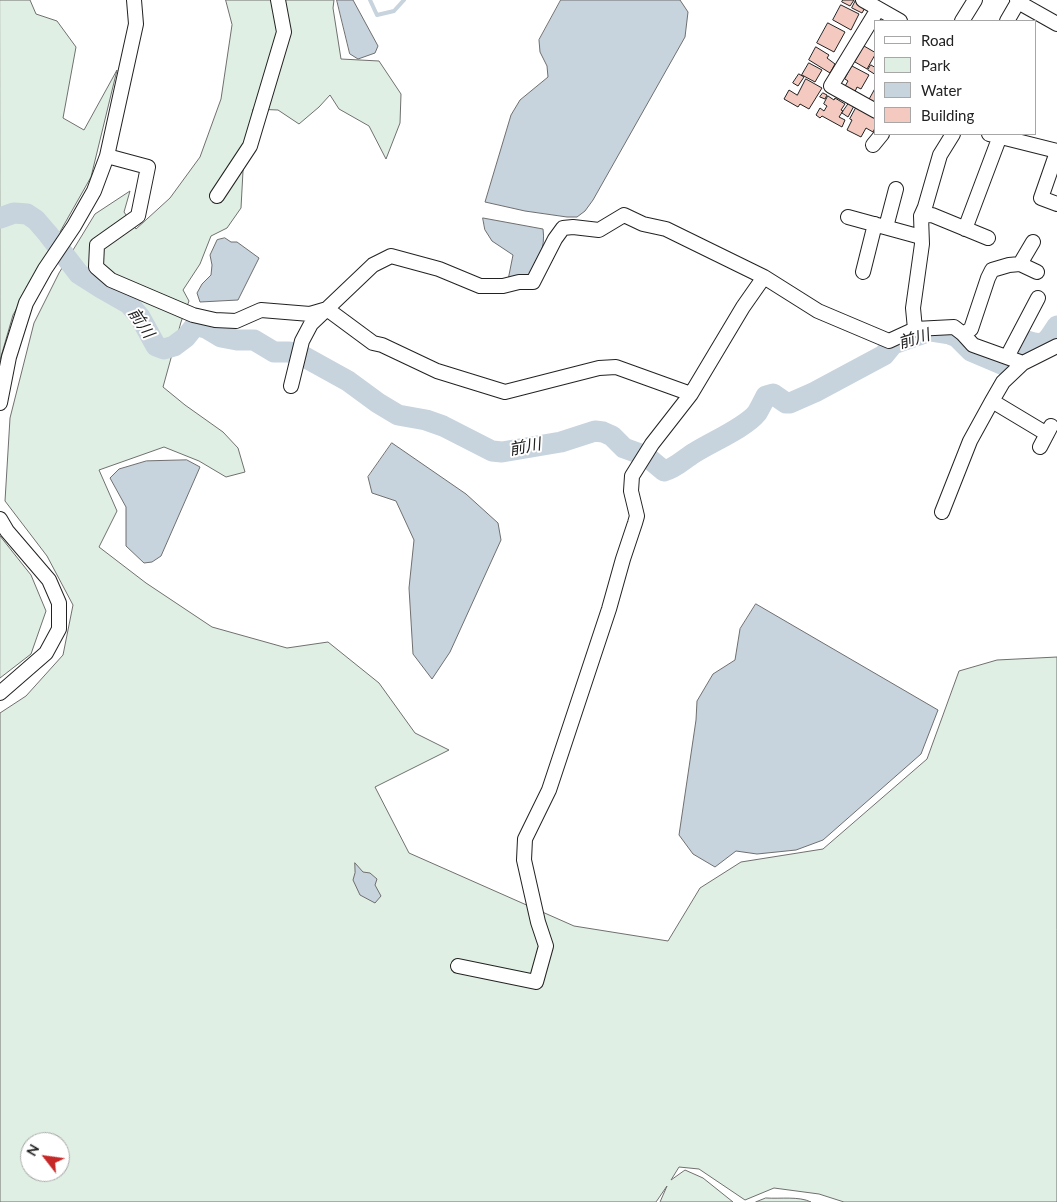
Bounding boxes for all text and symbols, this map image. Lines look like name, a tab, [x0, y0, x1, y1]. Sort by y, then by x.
legend	[874, 20, 1037, 135]
text: Road	[921, 31, 954, 49]
text: Park	[921, 56, 950, 74]
text: Water	[921, 81, 962, 99]
text: Building	[921, 106, 974, 124]
water label: 前川	[124, 304, 158, 342]
water label: 前川	[896, 325, 932, 353]
water label: 前川	[507, 435, 543, 459]
north arrow	[20, 1132, 70, 1182]
text: N	[22, 1141, 42, 1159]

